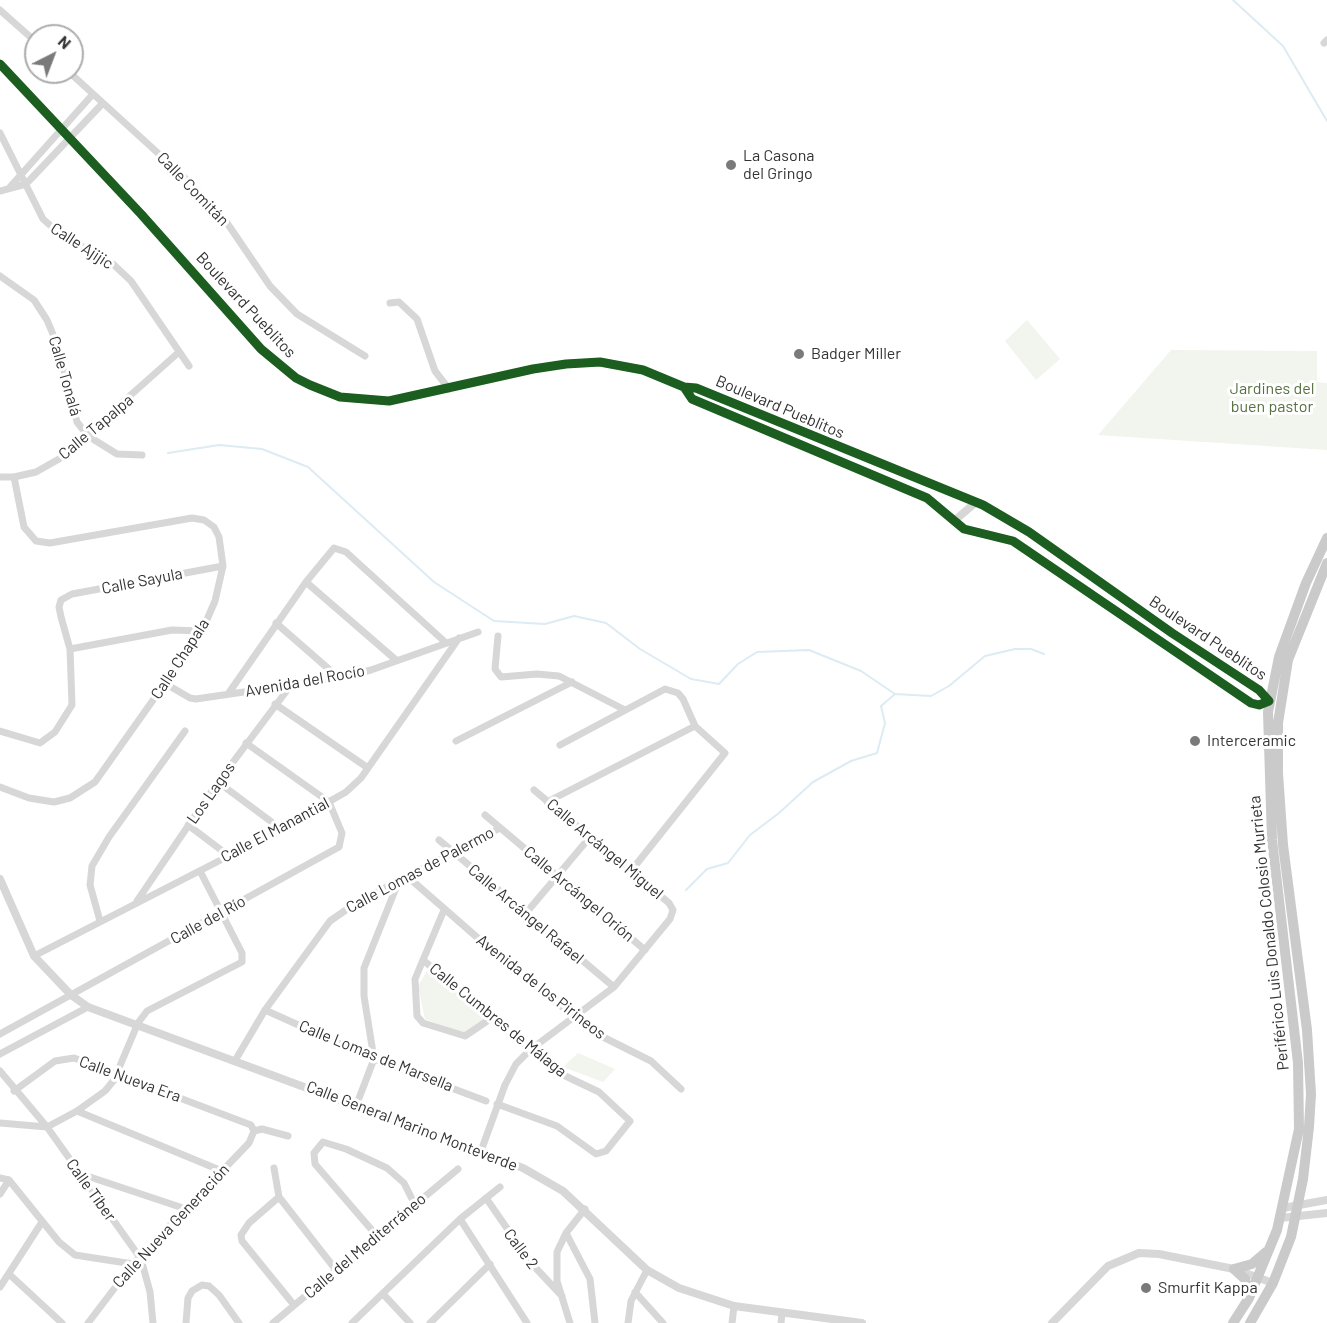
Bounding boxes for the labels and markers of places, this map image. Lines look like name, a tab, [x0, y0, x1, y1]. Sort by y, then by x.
place label: La Casona del Gringo	[743, 146, 814, 184]
marker: La Casona del Gringo	[724, 158, 738, 172]
place label: Badger Miller	[811, 344, 901, 364]
marker: Badger Miller	[792, 347, 806, 361]
place label: Interceramic	[1207, 731, 1296, 751]
marker: Interceramic	[1188, 734, 1202, 748]
place label: Smurfit Kappa	[1158, 1278, 1258, 1298]
marker: Smurfit Kappa	[1139, 1281, 1153, 1295]

